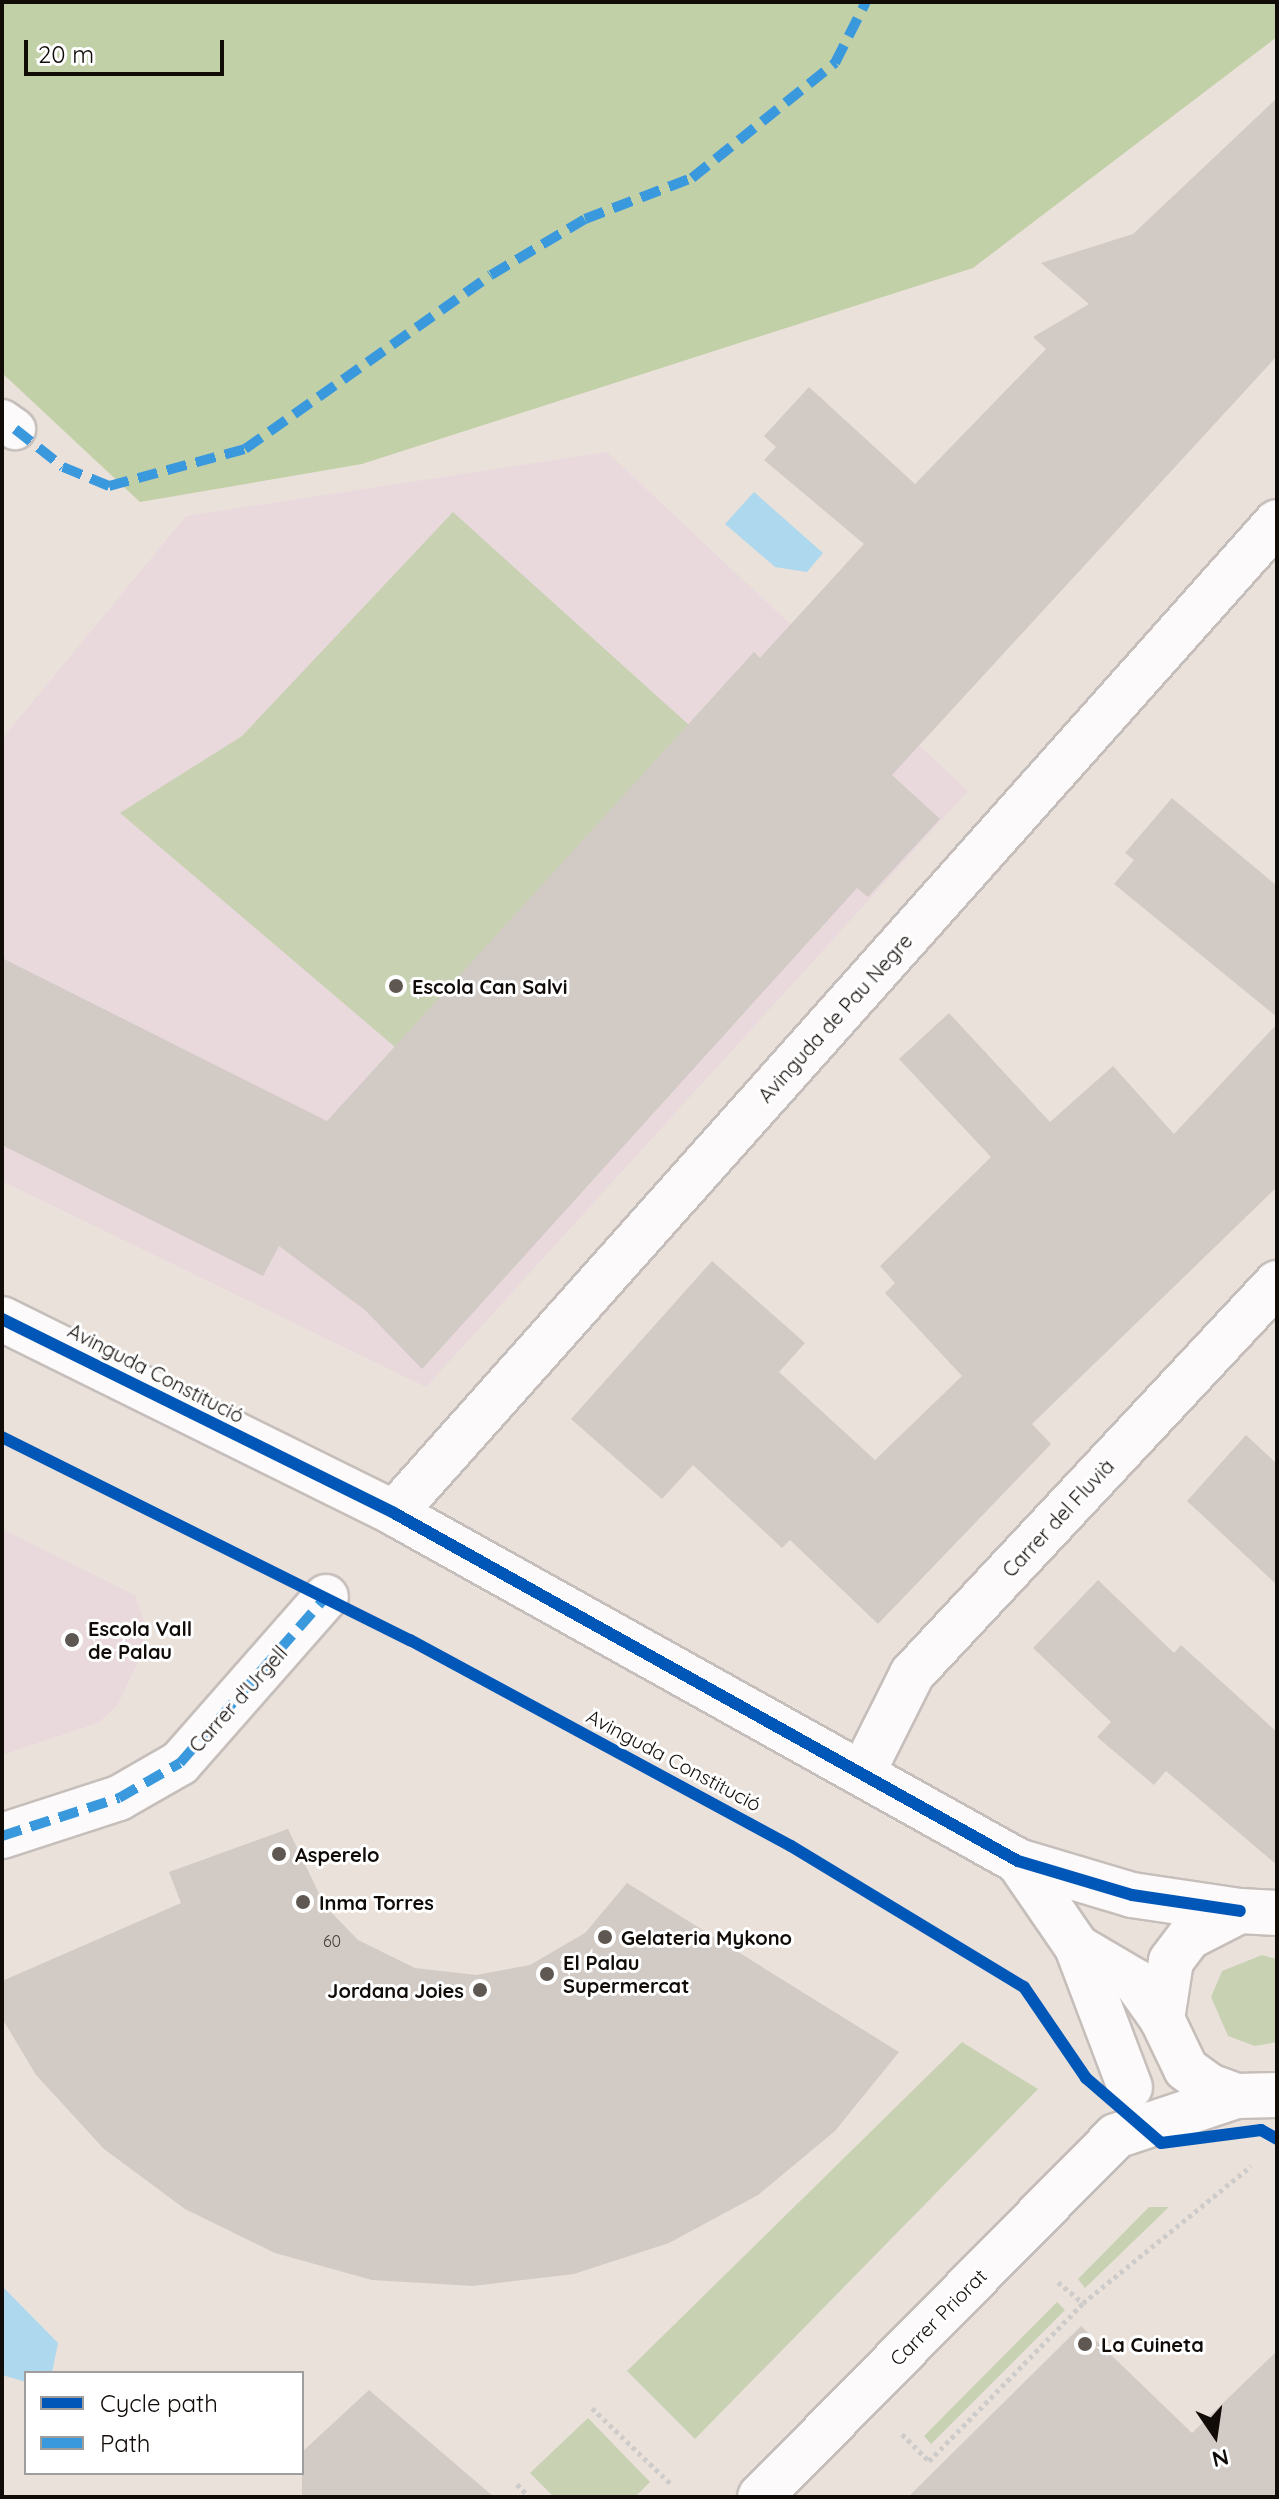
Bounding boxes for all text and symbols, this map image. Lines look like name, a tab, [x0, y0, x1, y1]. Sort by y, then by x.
scale bar	[28, 24, 228, 74]
text: 20 m	[38, 39, 94, 69]
street label: Avinguda de Pau Negre	[753, 929, 917, 1107]
place label: Escola Can Salvi	[412, 974, 567, 998]
marker: Escola Can Salvi	[387, 977, 405, 995]
street label: Avinguda Constitució	[64, 1318, 248, 1428]
street label: Carrer del Fluvià	[997, 1454, 1119, 1582]
place label: Escola Vall de Palau	[88, 1616, 192, 1663]
marker: Escola Vall de Palau	[63, 1631, 81, 1649]
street label: Carrer d'Urgell	[184, 1641, 292, 1757]
street label: Avinguda Constitució	[583, 1704, 765, 1816]
place label: Asperelo	[295, 1842, 379, 1866]
marker: Asperelo	[270, 1845, 288, 1863]
place label: Inma Torres	[319, 1890, 434, 1914]
marker: Inma Torres	[294, 1893, 312, 1911]
place label: Gelateria Mykono	[621, 1925, 792, 1949]
marker: Gelateria Mykono	[596, 1928, 614, 1946]
house number: 60	[323, 1931, 341, 1951]
place label: El Palau Supermercat	[563, 1950, 689, 1997]
marker: El Palau Supermercat	[538, 1965, 556, 1983]
place label: Jordana Joies	[327, 1978, 464, 2002]
marker: Jordana Joies	[471, 1981, 489, 1999]
street label: Carrer Priorat	[885, 2264, 991, 2370]
place label: La Cuineta	[1101, 2332, 1204, 2356]
marker: La Cuineta	[1076, 2335, 1094, 2353]
legend	[24, 2371, 304, 2475]
text: Cycle path	[100, 2388, 218, 2418]
north arrow	[1175, 2395, 1255, 2475]
text: Path	[100, 2428, 151, 2458]
text: N	[1209, 2443, 1231, 2474]

